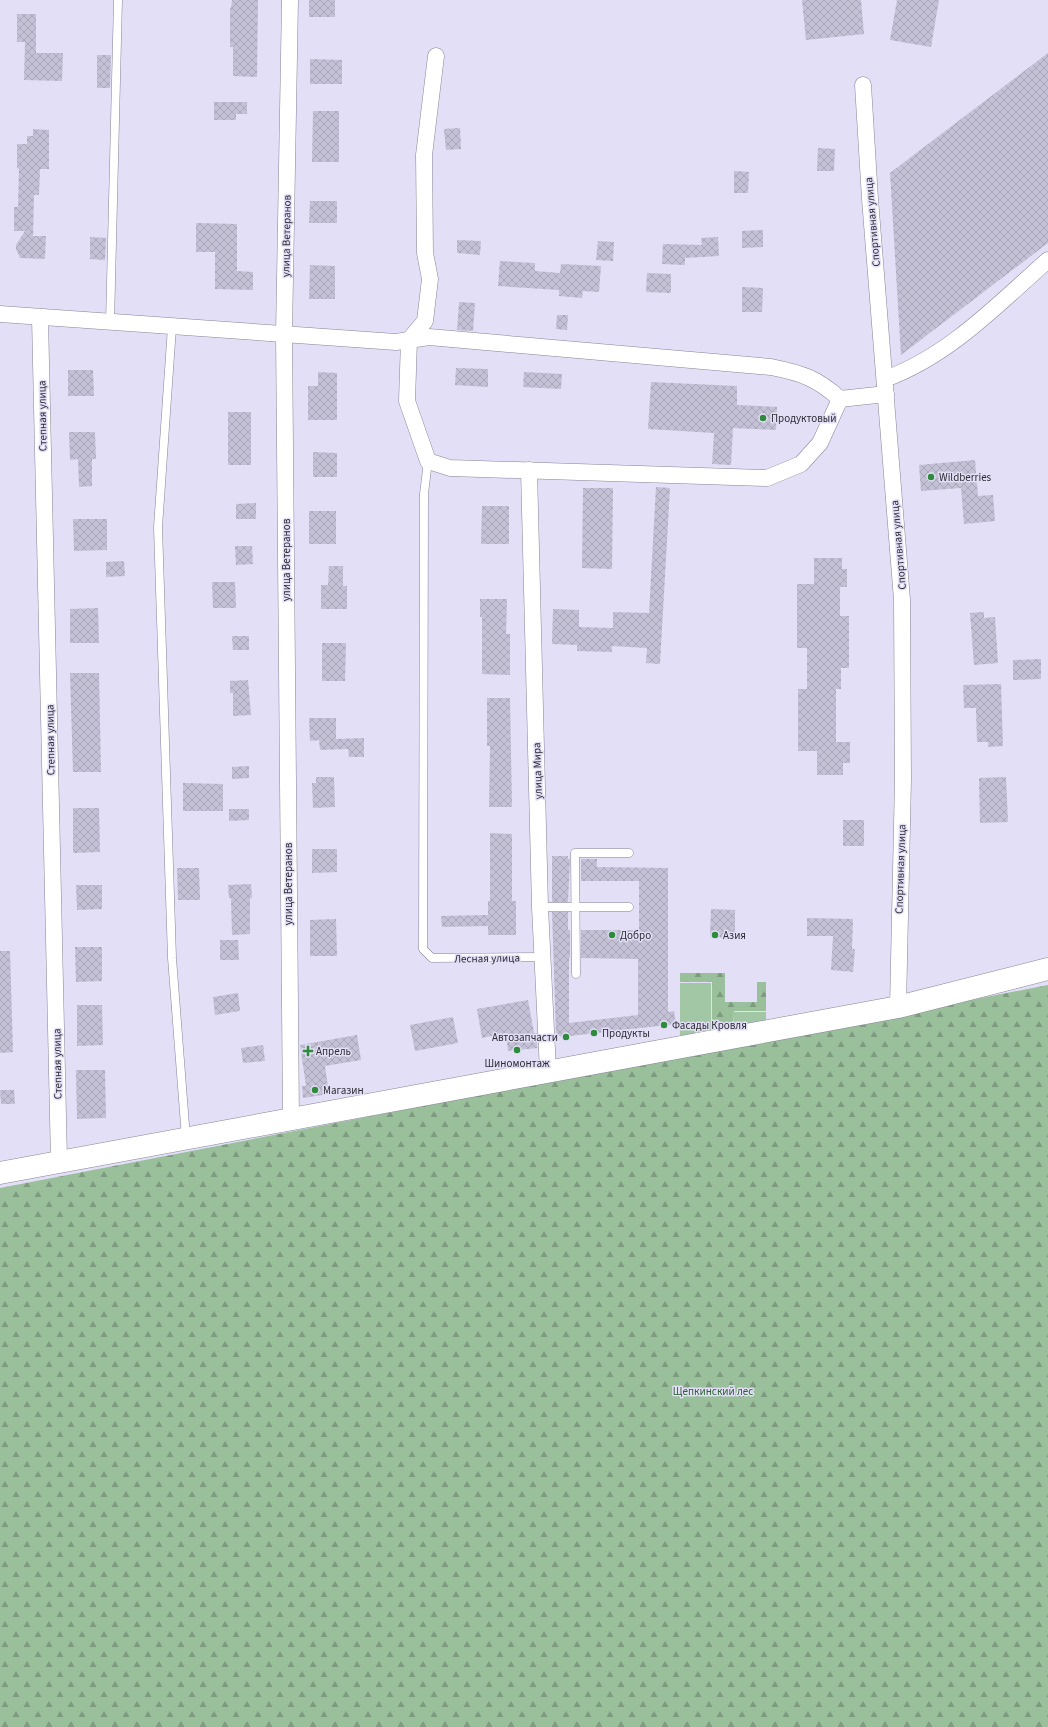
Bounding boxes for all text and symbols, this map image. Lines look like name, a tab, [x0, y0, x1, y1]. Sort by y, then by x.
street label: Спортивная улица	[861, 177, 884, 267]
street label: улица Ветеранов	[278, 194, 295, 277]
street label: Степная улица	[34, 380, 51, 452]
place label: Продуктовый	[771, 411, 836, 426]
marker: Продуктовый	[758, 413, 768, 423]
place label: Wildberries	[939, 470, 992, 485]
marker: Wildberries	[926, 472, 936, 482]
street label: Спортивная улица	[887, 500, 910, 590]
street label: улица Ветеранов	[279, 518, 294, 601]
street label: Степная улица	[42, 704, 59, 776]
street label: улица Мира	[529, 742, 546, 800]
street label: Спортивная улица	[891, 824, 910, 914]
street label: улица Ветеранов	[281, 842, 296, 925]
place label: Добро	[620, 928, 651, 943]
place label: Азия	[723, 928, 746, 943]
marker: Добро	[607, 930, 617, 940]
marker: Азия	[710, 930, 720, 940]
street label: Лесная улица	[454, 950, 520, 967]
place label: Фасады Кровля	[672, 1018, 747, 1033]
marker: Фасады Кровля	[659, 1020, 669, 1030]
place label: Продукты	[602, 1026, 650, 1041]
street label: Степная улица	[49, 1028, 66, 1100]
marker: Продукты	[589, 1028, 599, 1038]
place label: Автозапчасти	[492, 1030, 558, 1045]
marker: Автозапчасти	[561, 1032, 571, 1042]
place label: Апрель	[316, 1044, 351, 1059]
marker: Шиномонтаж	[512, 1045, 522, 1055]
marker: Апрель	[303, 1046, 313, 1056]
place label: Шиномонтаж	[484, 1056, 550, 1071]
place label: Магазин	[323, 1083, 364, 1098]
marker: Магазин	[310, 1085, 320, 1095]
park label: Щепкинский лес	[673, 1384, 753, 1399]

